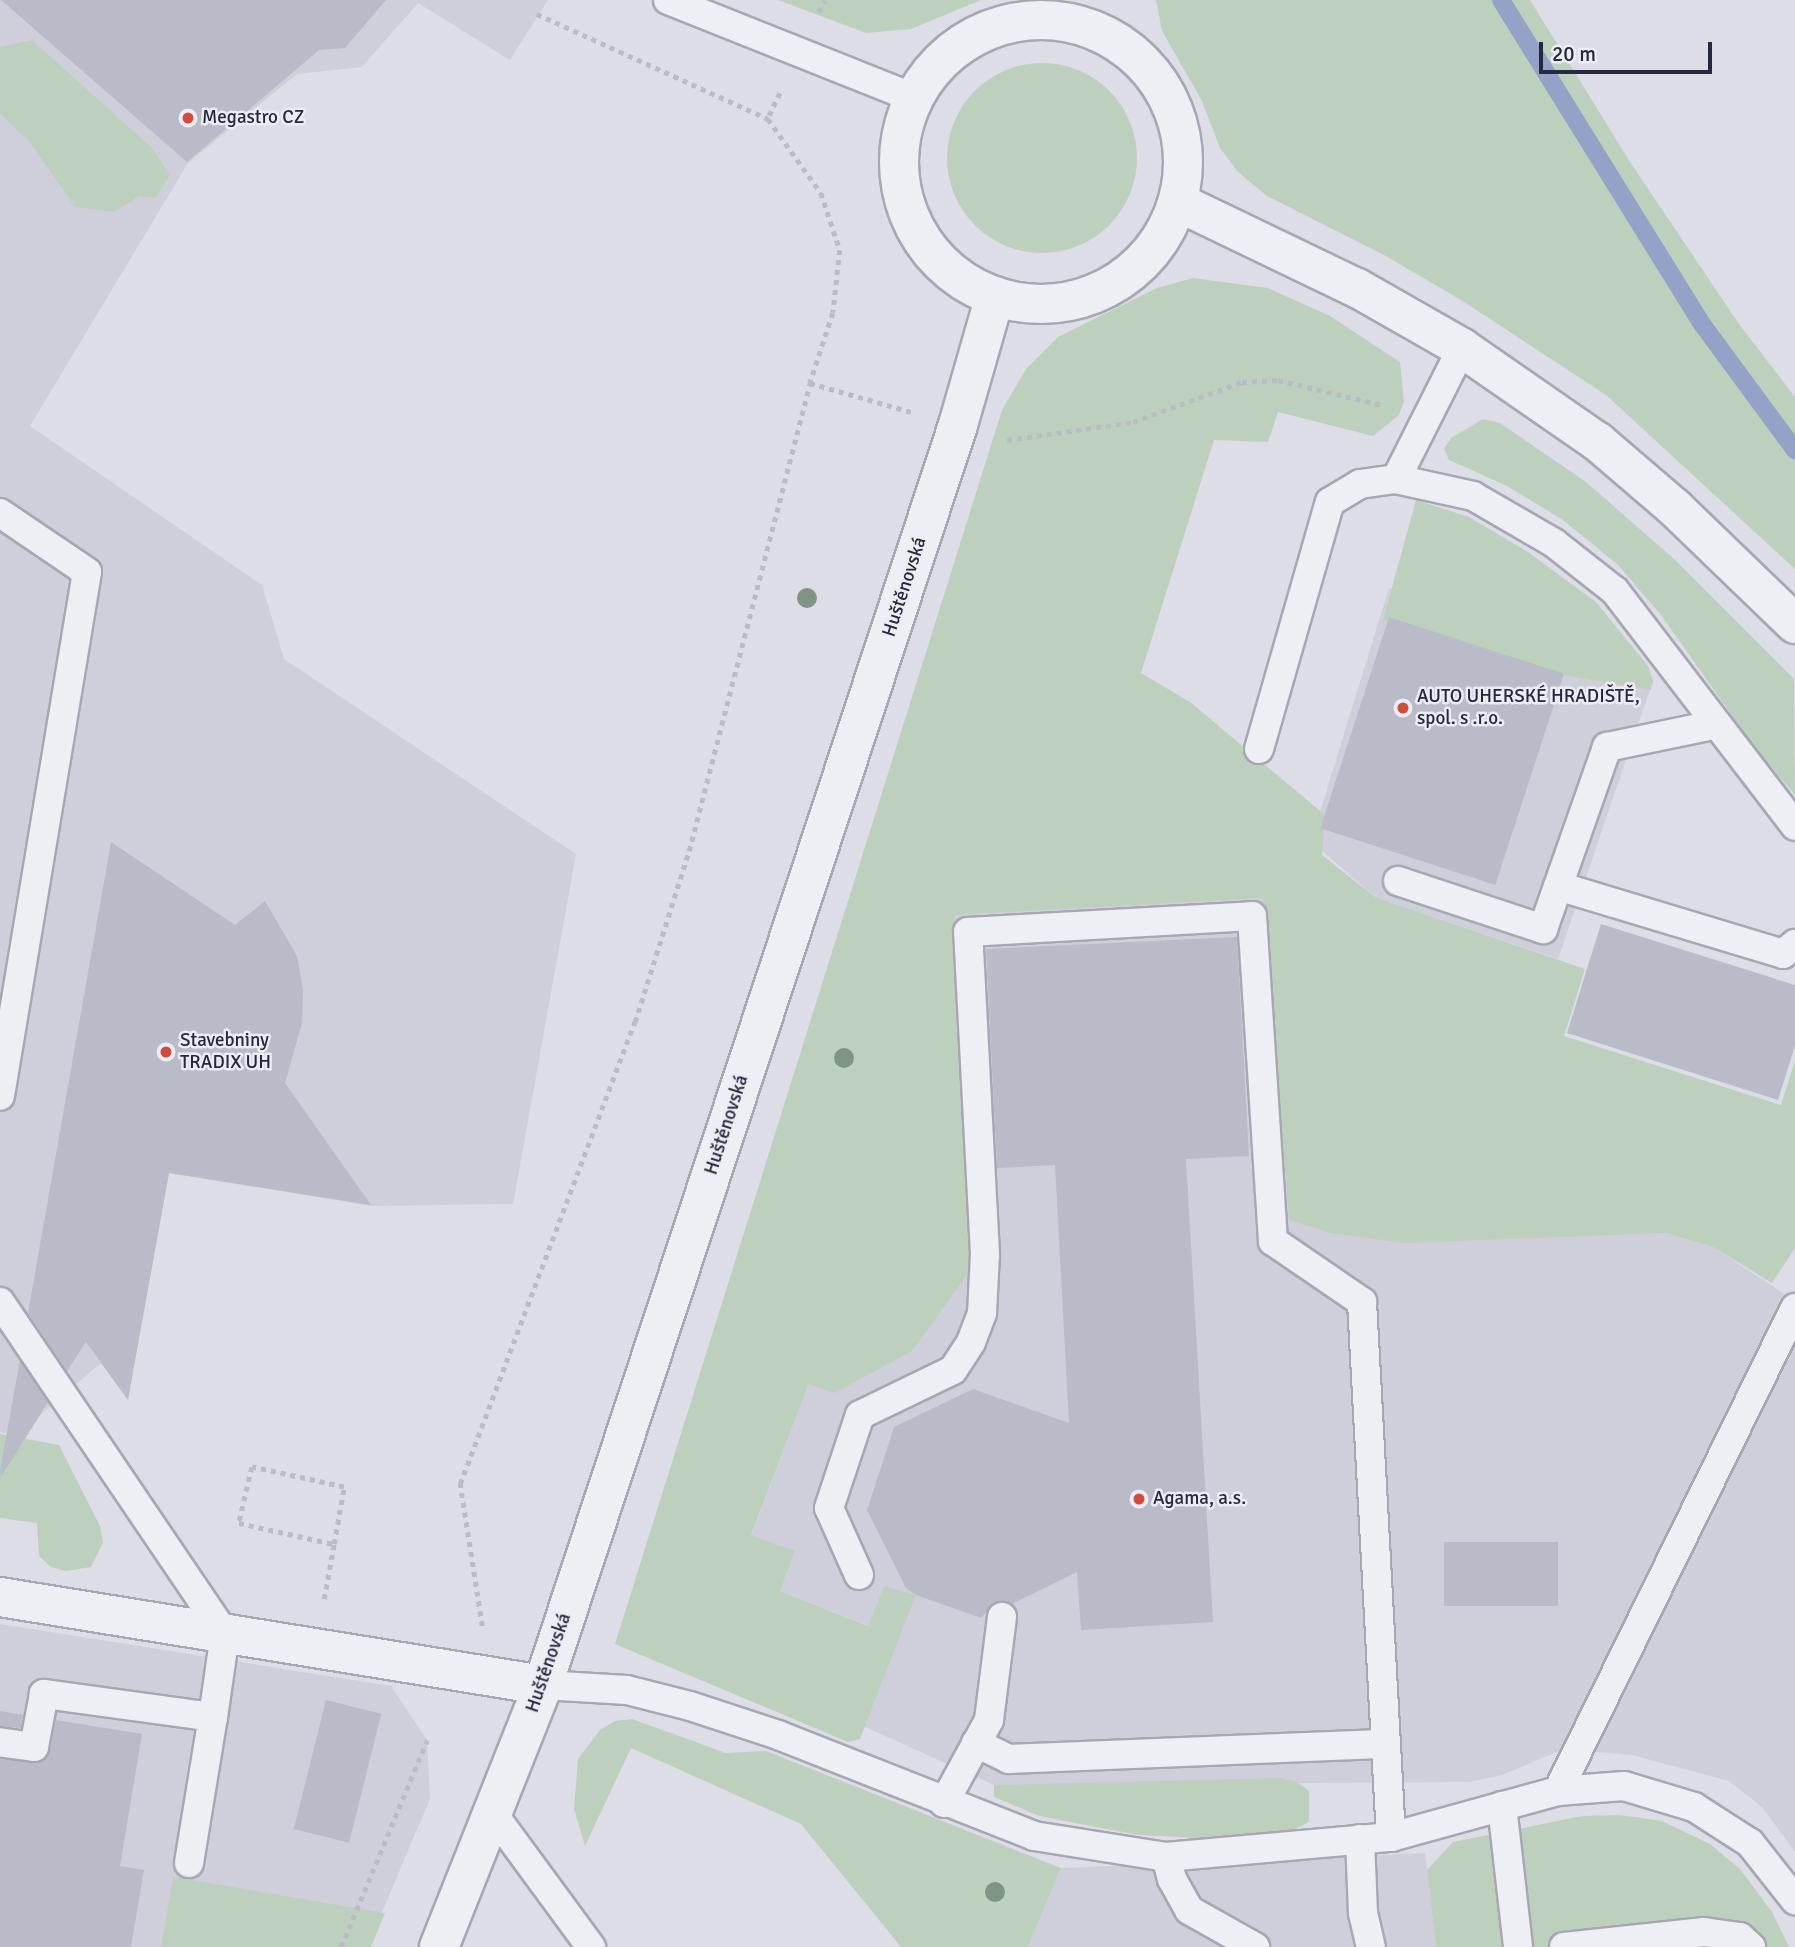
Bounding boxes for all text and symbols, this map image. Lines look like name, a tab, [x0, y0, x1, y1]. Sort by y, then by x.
scale bar	[1543, 28, 1716, 72]
text: 20 m	[1552, 41, 1596, 67]
place label: Megastro CZ	[202, 107, 304, 129]
marker: Megastro CZ	[180, 110, 196, 126]
street label: Huštěnovská	[878, 534, 932, 640]
place label: AUTO UHERSKÉ HRADIŠTĚ, spol. s .r.o.	[1417, 686, 1640, 730]
marker: AUTO UHERSKÉ HRADIŠTĚ, spol. s .r.o.	[1395, 700, 1411, 716]
place label: Stavebniny TRADIX UH	[180, 1030, 271, 1074]
marker: Stavebniny TRADIX UH	[158, 1044, 174, 1060]
street label: Huštěnovská	[700, 1072, 754, 1178]
place label: Agama, a.s.	[1153, 1488, 1246, 1510]
marker: Agama, a.s.	[1131, 1491, 1147, 1507]
street label: Huštěnovská	[521, 1610, 577, 1716]

